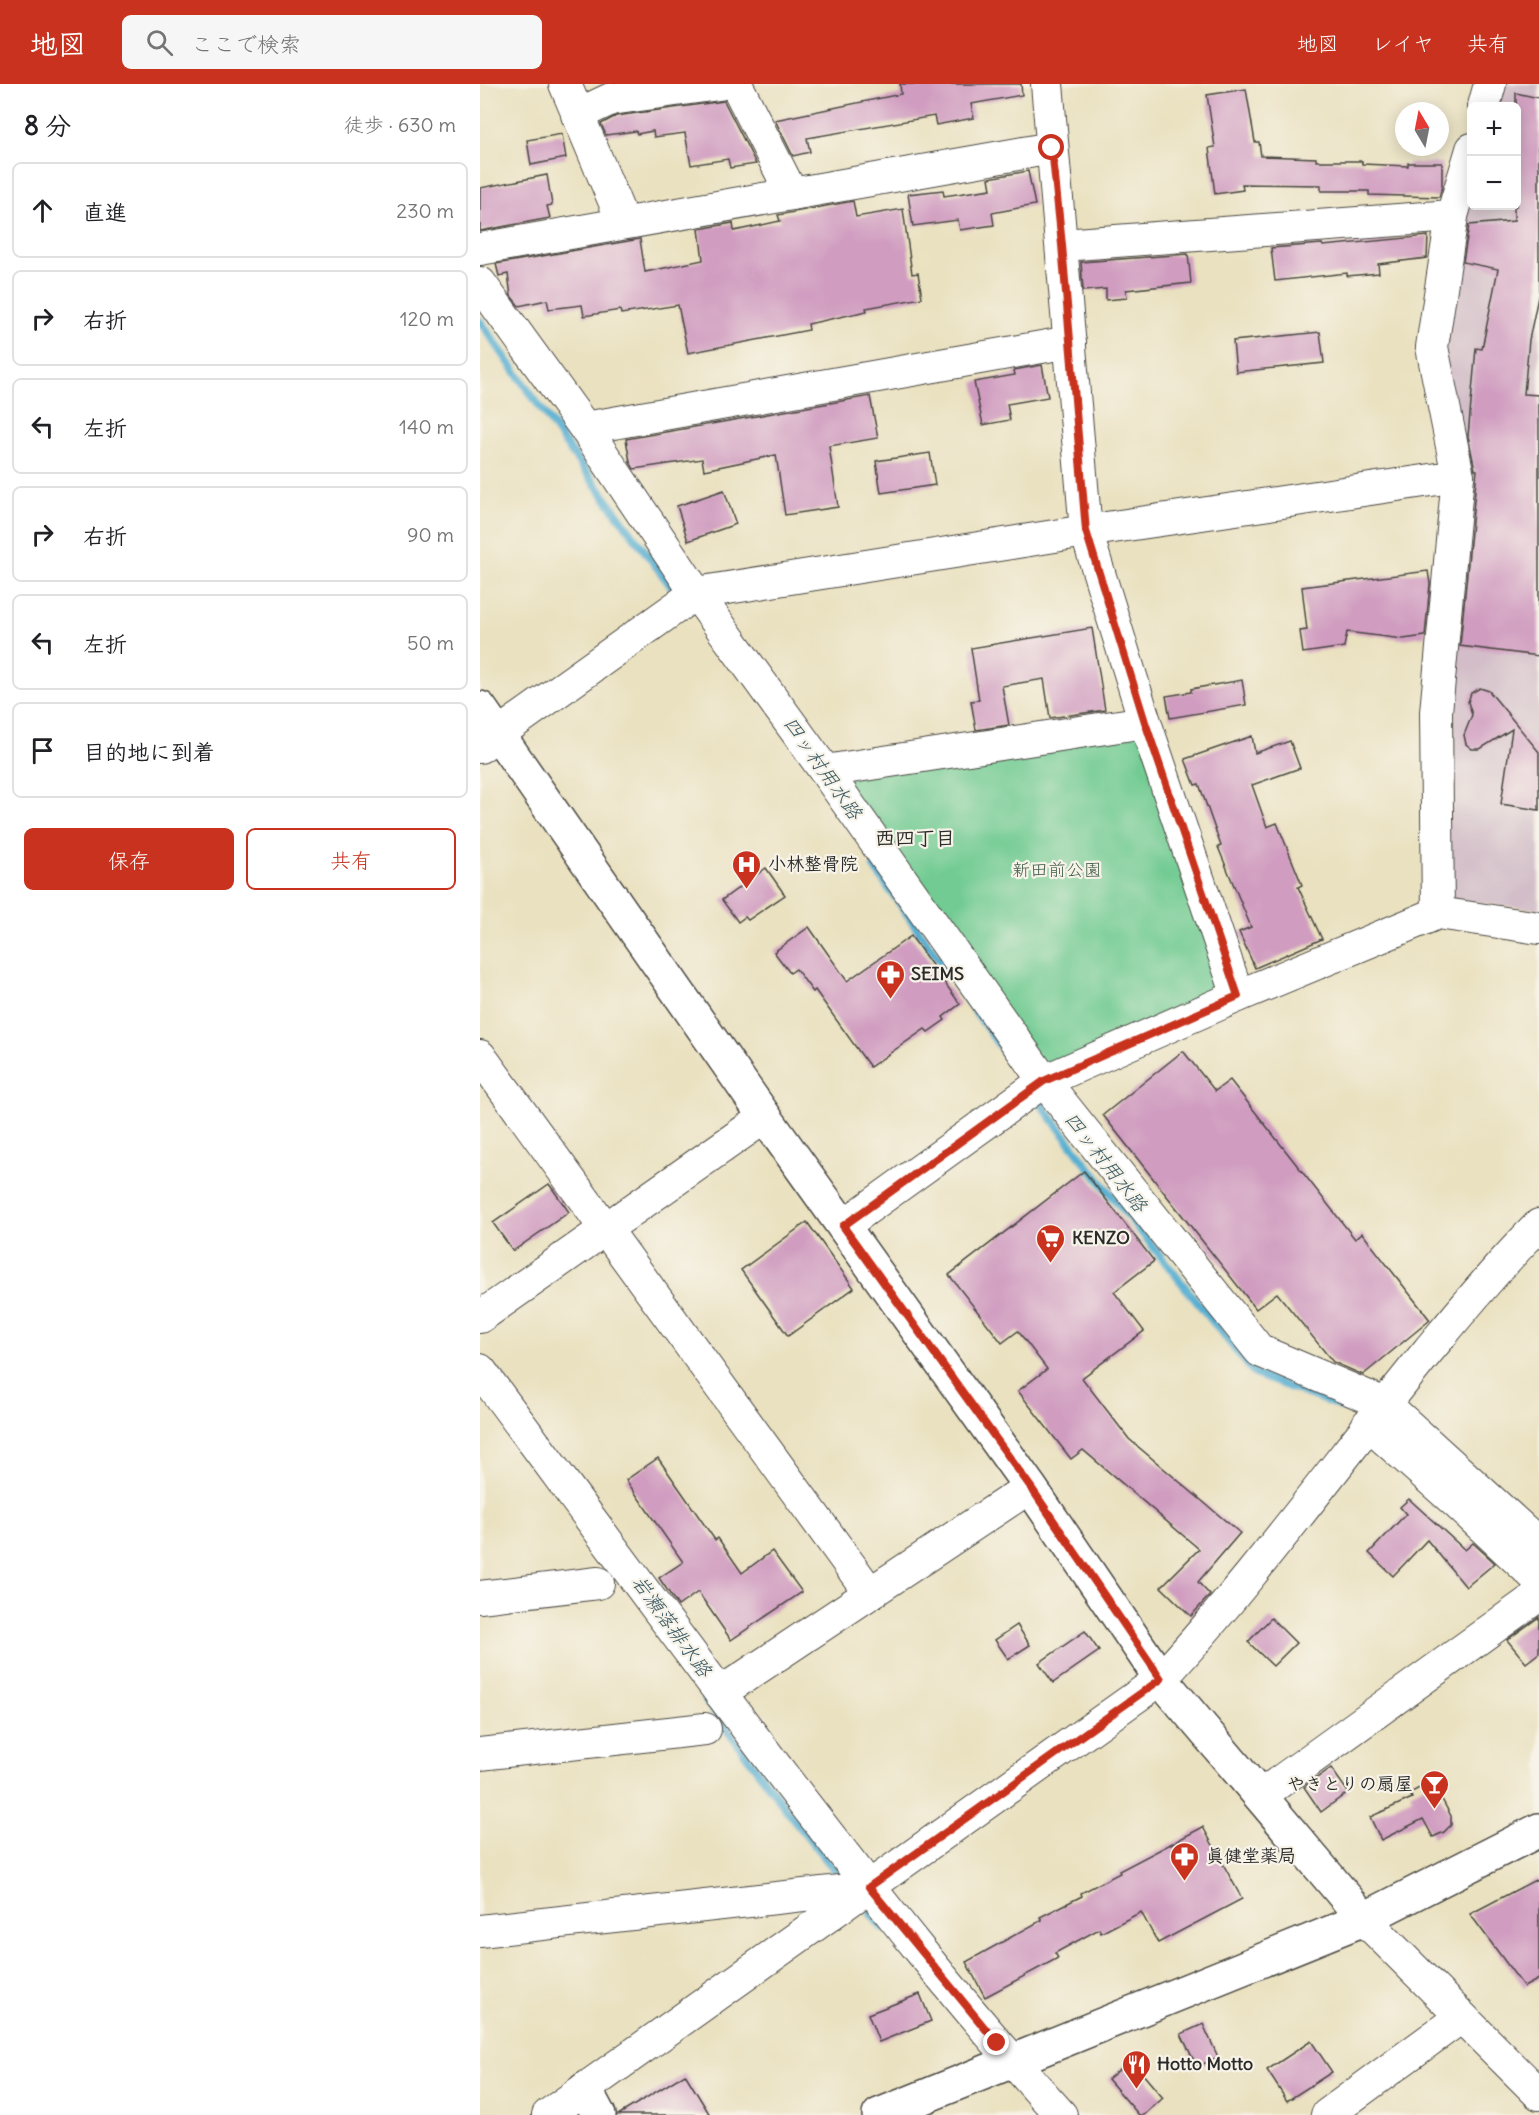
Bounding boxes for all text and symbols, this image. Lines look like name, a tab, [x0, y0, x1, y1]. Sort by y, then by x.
search box	[122, 15, 542, 69]
text: 地図	[30, 26, 86, 62]
icon: search	[143, 26, 176, 59]
text: ここで検索	[191, 30, 301, 58]
text: 地図	[1297, 30, 1339, 57]
text: レイヤ	[1372, 30, 1434, 57]
text: 共有	[1467, 30, 1509, 57]
north arrow	[1395, 102, 1449, 156]
map controls	[1467, 102, 1521, 210]
button: +	[1467, 102, 1521, 156]
text: 8 分	[24, 109, 71, 142]
text: 徒歩 · 630 m	[344, 112, 456, 137]
route start	[1038, 134, 1064, 160]
button: −	[1467, 156, 1521, 210]
icon: ahead	[26, 194, 59, 227]
text: 直進	[83, 198, 127, 226]
text: 230 m	[396, 198, 454, 223]
icon: right	[26, 302, 59, 335]
text: 右折	[83, 306, 127, 334]
text: 120 m	[400, 306, 454, 331]
icon: left	[26, 410, 59, 443]
text: 左折	[83, 414, 127, 442]
text: 140 m	[399, 414, 454, 439]
icon: right	[26, 518, 59, 551]
text: 右折	[83, 522, 127, 550]
text: 90 m	[407, 522, 454, 547]
icon: left	[26, 626, 59, 659]
text: 左折	[83, 630, 127, 658]
text: 50 m	[407, 630, 454, 655]
water label: 四ッ村用水路	[779, 711, 869, 825]
icon: arrive	[26, 734, 59, 767]
text: 目的地に到着	[83, 738, 215, 766]
district label: 西四丁目	[875, 825, 955, 850]
button: 保存	[24, 828, 234, 890]
button: 共有	[246, 828, 456, 890]
hospital icon: 小林整骨院	[731, 848, 763, 890]
place label: 小林整骨院	[768, 852, 858, 875]
park label: 新田前公園	[1012, 858, 1102, 881]
pharmacy icon: SEIMS	[874, 958, 906, 1000]
place label: SEIMS	[911, 962, 964, 985]
water label: 四ッ村用水路	[1060, 1107, 1154, 1217]
supermarket icon: KENZO	[1035, 1222, 1067, 1264]
place label: KENZO	[1072, 1226, 1130, 1249]
water label: 岩瀬落排水路	[627, 1570, 718, 1682]
bar icon: やきとりの扇屋	[1418, 1768, 1450, 1810]
place label: やきとりの扇屋	[1287, 1772, 1413, 1795]
pharmacy icon: 眞健堂薬局	[1169, 1840, 1201, 1882]
place label: 眞健堂薬局	[1206, 1844, 1296, 1867]
route end	[983, 2029, 1009, 2055]
restaurant icon: Hotto Motto	[1120, 2048, 1152, 2090]
place label: Hotto Motto	[1157, 2052, 1253, 2075]

